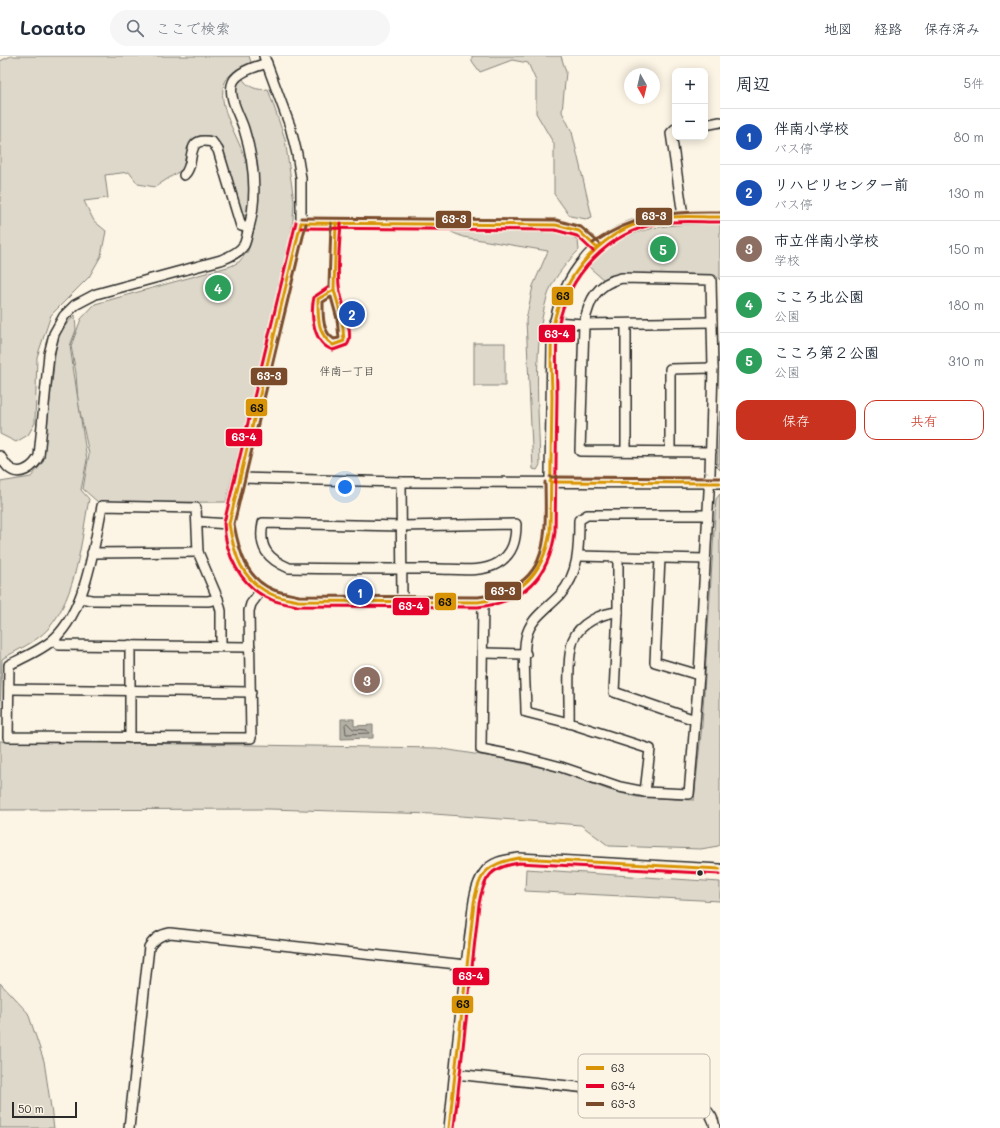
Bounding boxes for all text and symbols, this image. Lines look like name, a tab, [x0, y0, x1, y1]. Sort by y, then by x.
search box	[110, 10, 390, 46]
text: Locato	[20, 15, 86, 40]
icon: search	[124, 17, 146, 39]
text: ここで検索	[156, 18, 231, 38]
text: 地図	[824, 19, 852, 38]
text: 経路	[874, 19, 902, 38]
text: 保存済み	[924, 19, 980, 38]
north arrow	[624, 68, 660, 104]
map controls	[672, 68, 708, 140]
button: +	[672, 68, 708, 104]
text: 周辺	[736, 72, 770, 94]
text: 5件	[963, 74, 984, 91]
button: −	[672, 104, 708, 140]
text: 伴南小学校	[774, 118, 849, 138]
text: 1	[746, 128, 752, 145]
text: 80 m	[954, 128, 984, 145]
text: バス停	[774, 139, 813, 156]
text: リハビリセンター前	[774, 174, 909, 194]
text: 2	[745, 184, 753, 201]
text: 130 m	[948, 184, 984, 201]
text: バス停	[774, 195, 813, 212]
line badge: 63-3	[635, 207, 673, 226]
text: 63-3	[642, 208, 667, 223]
line badge: 63-3	[435, 210, 472, 229]
text: 63-3	[442, 211, 467, 226]
text: 市立伴南小学校	[774, 230, 879, 250]
pin: 5	[650, 234, 676, 264]
text: 3	[745, 240, 753, 257]
text: 150 m	[948, 240, 984, 257]
text: 学校	[774, 251, 800, 268]
pin: 4	[205, 273, 231, 303]
line badge: 63	[551, 286, 574, 306]
text: こころ北公園	[774, 286, 864, 306]
text: 63	[556, 288, 570, 303]
text: 4	[745, 296, 753, 313]
text: 180 m	[948, 296, 984, 313]
pin: 2	[339, 299, 365, 329]
text: 公園	[774, 307, 800, 324]
line badge: 63-4	[538, 324, 576, 343]
text: 63-4	[545, 326, 569, 341]
text: こころ第２公園	[774, 342, 879, 362]
text: 5	[745, 352, 753, 369]
text: 310 m	[948, 352, 984, 369]
district label: 伴南一丁目	[320, 363, 375, 378]
text: 公園	[774, 363, 800, 380]
line badge: 63-3	[250, 367, 288, 386]
text: 63-3	[257, 368, 282, 383]
line badge: 63	[245, 398, 268, 417]
text: 63	[250, 400, 264, 415]
button: 保存	[736, 400, 856, 440]
button: 共有	[864, 400, 984, 440]
line badge: 63-4	[225, 428, 263, 447]
text: 63-4	[232, 429, 256, 444]
your location	[335, 477, 355, 497]
pin: 1	[347, 577, 373, 607]
line badge: 63-3	[484, 581, 522, 601]
text: 63-3	[491, 583, 516, 598]
line badge: 63	[434, 592, 457, 611]
text: 63	[438, 594, 452, 609]
line badge: 63-4	[392, 597, 430, 616]
text: 63-4	[399, 598, 423, 613]
pin: 3	[354, 665, 380, 695]
unlabelled marker	[695, 868, 705, 878]
line badge: 63-4	[452, 967, 490, 986]
text: 63-4	[459, 968, 483, 983]
line badge: 63	[451, 995, 474, 1014]
text: 63	[456, 996, 470, 1011]
legend	[578, 1054, 710, 1118]
text: 63	[611, 1060, 625, 1075]
text: 63-4	[611, 1078, 636, 1093]
text: 63-3	[611, 1096, 636, 1111]
scale bar	[12, 1100, 77, 1119]
text: 50 m	[18, 1101, 44, 1116]

